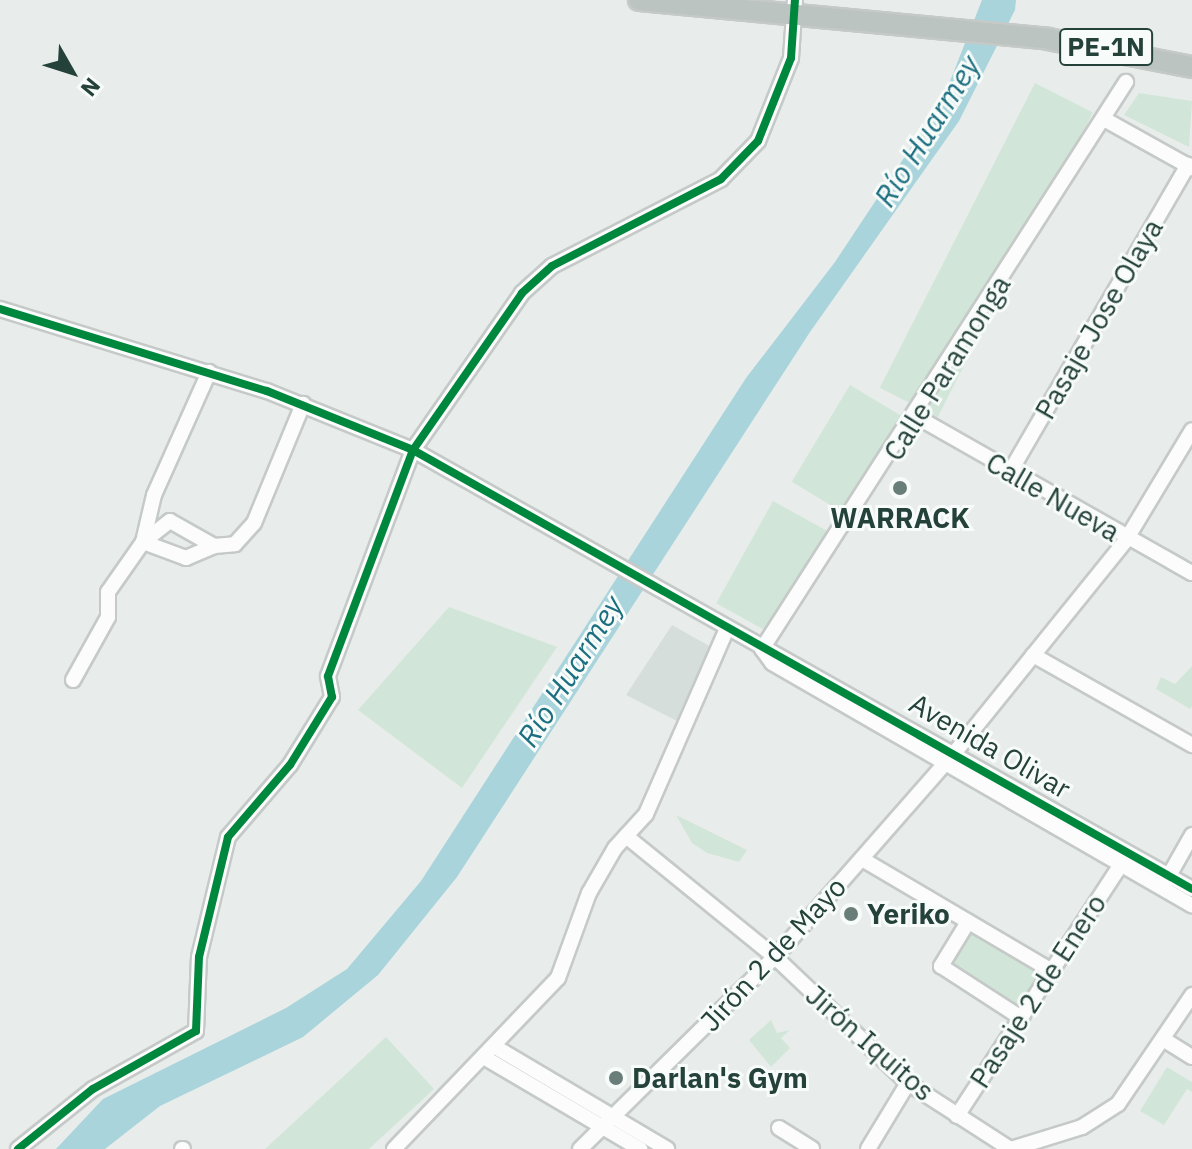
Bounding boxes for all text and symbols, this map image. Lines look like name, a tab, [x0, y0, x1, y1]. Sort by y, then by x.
road number: PE-1N	[1058, 25, 1154, 69]
north arrow	[32, 32, 112, 112]
water label: Río Huarmey	[866, 49, 988, 213]
text: N	[75, 72, 107, 103]
street label: Pasaje Jose Olaya	[1028, 213, 1170, 425]
street label: Calle Paramonga	[877, 269, 1017, 467]
street label: Calle Nueva	[980, 445, 1126, 549]
marker: WARRACK	[891, 479, 909, 497]
place label: WARRACK	[830, 501, 970, 535]
water label: Río Huarmey	[509, 589, 631, 753]
street label: Avenida Olivar	[904, 686, 1076, 806]
street label: Jirón 2 de Mayo	[693, 870, 853, 1038]
street label: Pasaje 2 de Enero	[963, 888, 1113, 1094]
place label: Yeriko	[867, 897, 950, 931]
marker: Yeriko	[842, 905, 860, 923]
street label: Jirón Iquitos	[799, 978, 941, 1108]
place label: Darlan's Gym	[632, 1061, 808, 1095]
marker: Darlan's Gym	[607, 1069, 625, 1087]

